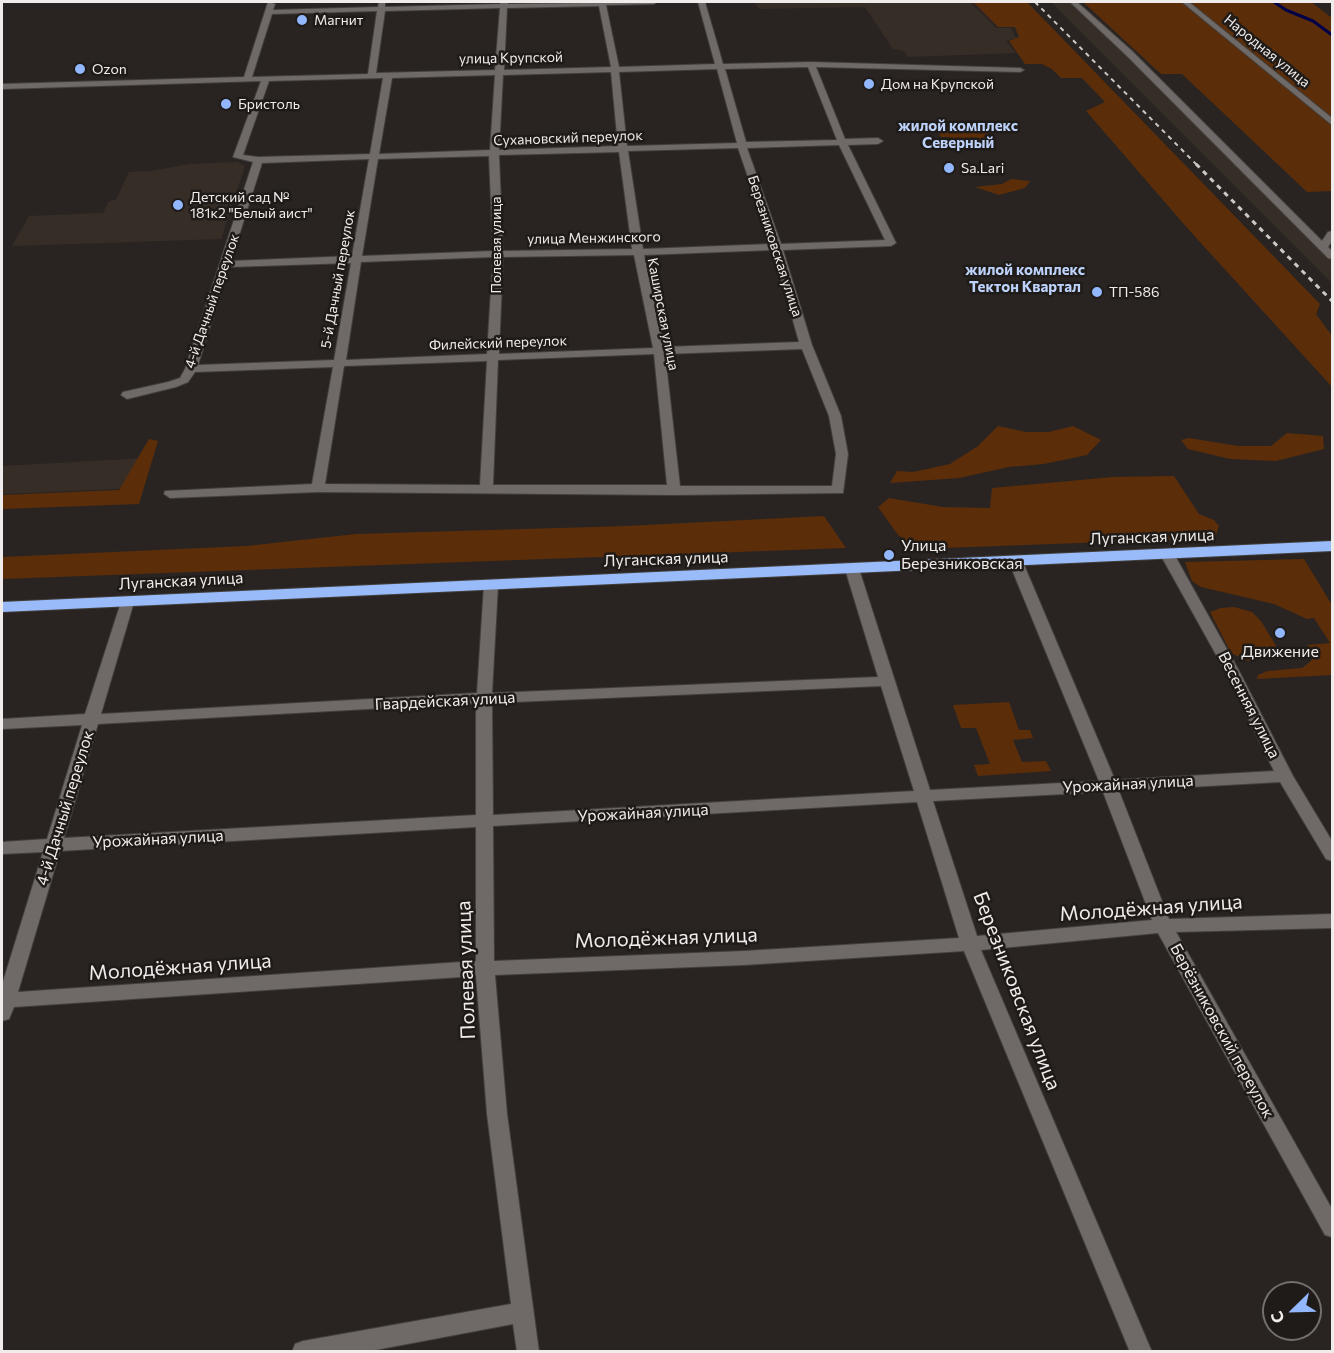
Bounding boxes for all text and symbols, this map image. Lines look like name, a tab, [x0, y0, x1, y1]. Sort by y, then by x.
street label: Народная улица	[1221, 11, 1313, 91]
place label: Магнит	[314, 12, 363, 28]
marker: Магнит	[295, 13, 309, 27]
street label: улица Крупской	[459, 49, 563, 67]
place label: Ozon	[92, 61, 127, 77]
marker: Ozon	[73, 62, 87, 76]
place label: Дом на Крупской	[881, 76, 994, 92]
marker: Дом на Крупской	[862, 77, 876, 91]
place label: Бристоль	[238, 96, 300, 112]
marker: Бристоль	[219, 97, 233, 111]
district label: жилой комплекс Северный	[898, 117, 1018, 152]
street label: Сухановский переулок	[493, 127, 643, 149]
place label: Sa.Lari	[961, 160, 1004, 176]
marker: Sa.Lari	[942, 161, 956, 175]
street label: Березниковская улица	[744, 173, 806, 319]
place label: Детский сад № 181к2 "Белый аист"	[190, 189, 313, 222]
street label: Полевая улица	[488, 196, 504, 294]
marker: Детский сад № 181к2 "Белый аист"	[171, 198, 185, 212]
street label: 5-й Дачный переулок	[318, 208, 358, 350]
street label: улица Менжинского	[527, 228, 661, 248]
street label: 4-й Дачный переулок	[181, 232, 243, 370]
street label: Каширская улица	[644, 256, 682, 372]
district label: жилой комплекс Тектон Квартал	[965, 261, 1085, 296]
place label: ТП-586	[1109, 284, 1159, 300]
marker: ТП-586	[1090, 285, 1104, 299]
street label: Филейский переулок	[429, 332, 567, 354]
street label: Луганская улица	[1089, 525, 1215, 549]
place label: Улица Березниковская	[901, 536, 1023, 574]
street label: Луганская улица	[603, 547, 729, 571]
marker: Улица Березниковская	[882, 548, 896, 562]
street label: Луганская улица	[118, 568, 244, 594]
marker: Движение	[1273, 626, 1287, 640]
place label: Движение	[1241, 642, 1319, 662]
street label: Весенняя улица	[1214, 649, 1284, 761]
street label: Гвардейская улица	[374, 688, 516, 714]
street label: 4-й Дачный переулок	[32, 728, 98, 888]
street label: Урожайная улица	[1062, 771, 1194, 797]
street label: Урожайная улица	[577, 800, 709, 826]
street label: Урожайная улица	[92, 826, 224, 852]
street label: Березниковская улица	[968, 888, 1066, 1094]
street label: Молодёжная улица	[1059, 890, 1243, 926]
street label: Полевая улица	[452, 900, 480, 1040]
street label: Молодёжная улица	[574, 923, 758, 953]
street label: Берёзниковский переулок	[1166, 940, 1278, 1122]
street label: Молодёжная улица	[88, 949, 272, 985]
north arrow	[1262, 1281, 1322, 1341]
text: С	[1266, 1309, 1288, 1326]

